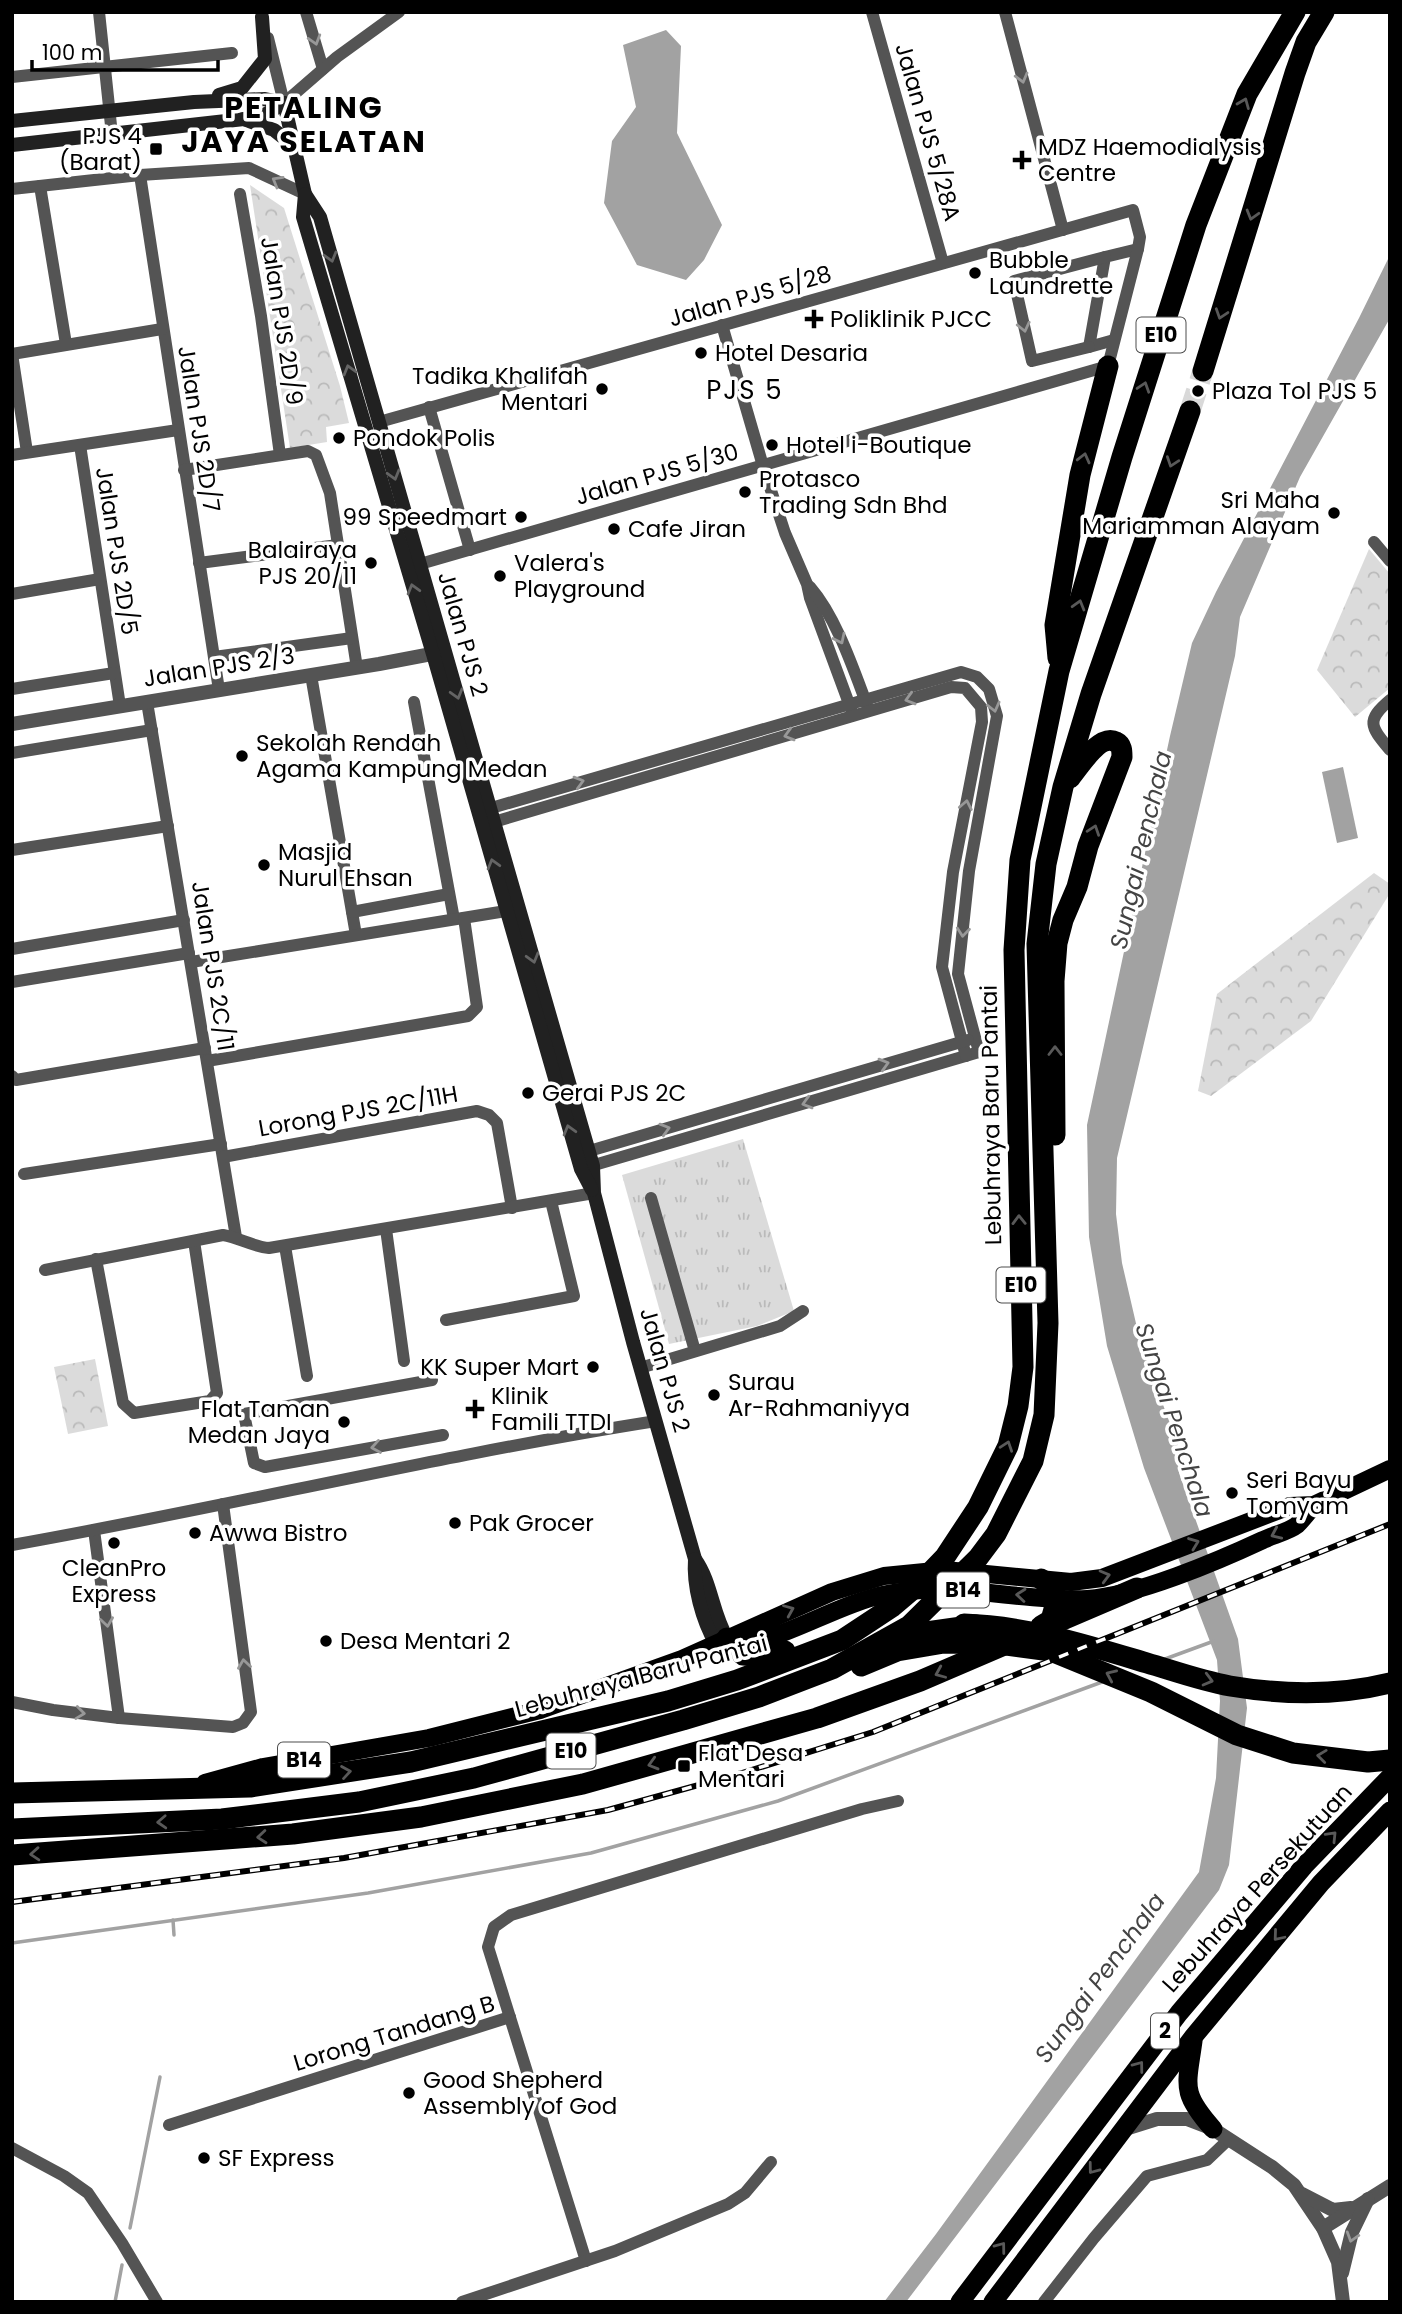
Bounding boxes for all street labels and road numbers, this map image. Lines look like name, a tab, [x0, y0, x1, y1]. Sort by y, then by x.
street label: Jalan PJS 5/28A	[887, 39, 969, 225]
street label: Jalan PJS 2D/9	[253, 235, 311, 407]
street label: Jalan PJS 5/28	[665, 257, 835, 335]
road number: E10	[1136, 318, 1186, 352]
street label: Jalan PJS 2D/7	[170, 344, 228, 514]
street label: Jalan PJS 5/30	[572, 435, 742, 513]
street label: Jalan PJS 2D/5	[88, 465, 146, 637]
street label: Jalan PJS 2	[430, 568, 496, 700]
street label: Jalan PJS 2/3	[141, 639, 297, 695]
street label: Jalan PJS 2C/11	[184, 879, 242, 1053]
street label: Lebuhraya Baru Pantai	[973, 985, 1009, 1245]
street label: Lorong PJS 2C/11H	[256, 1078, 460, 1144]
road number: E10	[996, 1268, 1046, 1302]
street label: Jalan PJS 2	[632, 1304, 698, 1436]
road number: B14	[937, 1572, 989, 1608]
street label: Lebuhraya Baru Pantai	[511, 1627, 771, 1725]
road number: E10	[546, 1734, 596, 1768]
road number: B14	[278, 1742, 330, 1778]
street label: Lebuhraya Persekutuan	[1155, 1777, 1359, 1999]
street label: Lorong Tandang B	[290, 1987, 498, 2079]
road number: 2	[1151, 2014, 1179, 2048]

